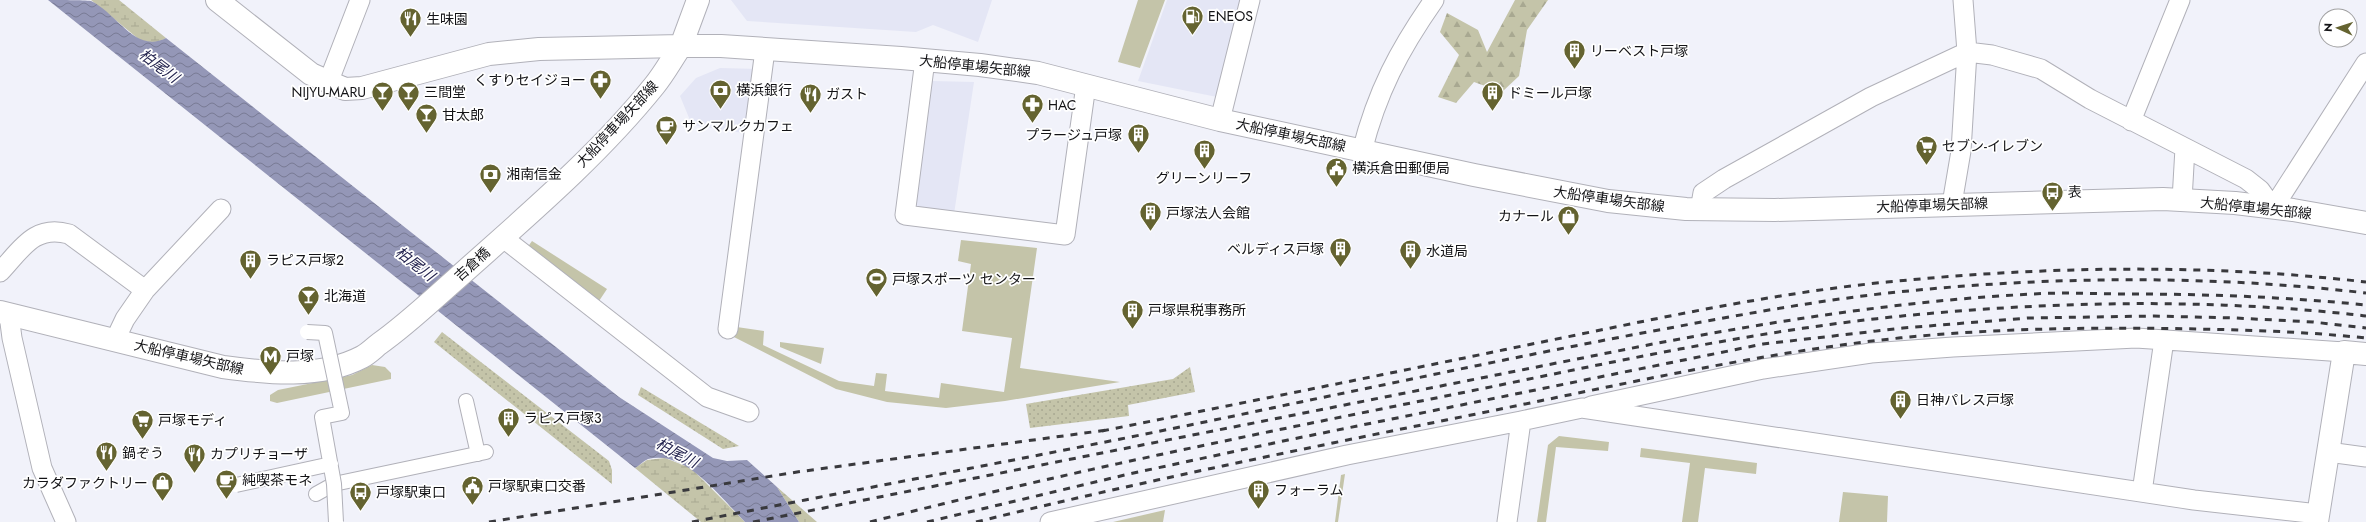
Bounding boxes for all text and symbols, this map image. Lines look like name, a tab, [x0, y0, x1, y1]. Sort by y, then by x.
fuel station icon: ENEOS	[1180, 3, 1206, 36]
restaurant icon: 生味園	[397, 6, 423, 39]
place label: ENEOS	[1208, 6, 1253, 26]
north arrow	[2318, 8, 2358, 48]
place label: 生味園	[426, 9, 468, 29]
text: N	[2320, 23, 2336, 32]
building icon: リーベスト戸塚	[1561, 38, 1587, 71]
place label: リーベスト戸塚	[1590, 41, 1688, 61]
water label: 柏尾川	[134, 44, 185, 90]
street label: 大船停車場矢部線	[918, 50, 1032, 82]
pharmacy icon: くすりセイジョー	[588, 67, 614, 100]
place label: くすりセイジョー	[474, 70, 586, 90]
street label: 大船停車場矢部線	[571, 76, 663, 172]
bank icon: 横浜銀行	[707, 77, 733, 110]
bar icon: NIJYU-MARU	[369, 79, 395, 112]
bar icon: 三間堂	[395, 79, 421, 112]
place label: 横浜銀行	[736, 80, 792, 100]
building icon: ドミール戸塚	[1480, 80, 1506, 113]
restaurant icon: ガスト	[798, 81, 824, 114]
place label: NIJYU-MARU	[292, 82, 366, 102]
place label: 三間堂	[424, 82, 466, 102]
place label: ドミール戸塚	[1508, 83, 1592, 103]
place label: ガスト	[826, 84, 868, 104]
pharmacy icon: HAC	[1020, 92, 1046, 125]
place label: HAC	[1048, 95, 1076, 115]
bar icon: 甘太郎	[413, 102, 439, 135]
place label: 甘太郎	[442, 105, 484, 125]
cafe icon: サンマルクカフェ	[653, 113, 679, 146]
street label: 大船停車場矢部線	[1234, 114, 1348, 156]
place label: サンマルクカフェ	[682, 116, 794, 136]
building icon: プラージュ戸塚	[1125, 122, 1151, 155]
place label: プラージュ戸塚	[1025, 125, 1122, 145]
supermarket icon: セブン-イレブン	[1914, 133, 1940, 166]
place label: セブン-イレブン	[1942, 136, 2043, 156]
building icon: グリーンリーフ	[1191, 137, 1217, 170]
public building icon: 横浜倉田郵便局	[1324, 155, 1350, 188]
place label: 横浜倉田郵便局	[1352, 158, 1450, 178]
bank icon: 湘南信金	[477, 161, 503, 194]
place label: 湘南信金	[506, 164, 562, 184]
place label: グリーンリーフ	[1156, 168, 1252, 188]
bus stop icon: 表	[2040, 179, 2066, 212]
street label: 大船停車場矢部線	[1552, 181, 1666, 217]
place label: 表	[2068, 182, 2082, 202]
street label: 大船停車場矢部線	[2199, 192, 2313, 224]
street label: 大船停車場矢部線	[1876, 193, 1988, 217]
building icon: 戸塚法人会館	[1138, 200, 1164, 233]
place label: 戸塚法人会館	[1166, 203, 1250, 223]
shop icon: カナール	[1556, 203, 1582, 236]
place label: カナール	[1498, 206, 1554, 226]
building icon: ベルディス戸塚	[1327, 236, 1353, 269]
building icon: 水道局	[1398, 238, 1424, 271]
place label: ベルディス戸塚	[1227, 239, 1324, 259]
water label: 柏尾川	[390, 241, 441, 288]
place label: 水道局	[1426, 241, 1468, 261]
street label: 吉倉橋	[450, 243, 494, 285]
building icon: ラピス戸塚2	[237, 247, 263, 280]
place label: ラピス戸塚2	[266, 250, 344, 270]
sports icon: 戸塚スポーツ センター	[863, 266, 889, 299]
place label: 戸塚スポーツ センター	[892, 269, 1036, 289]
bar icon: 北海道	[295, 283, 321, 316]
place label: 北海道	[324, 286, 366, 306]
building icon: 戸塚県税事務所	[1120, 297, 1146, 330]
place label: 戸塚県税事務所	[1148, 300, 1246, 320]
street label: 大船停車場矢部線	[132, 335, 246, 379]
metro station icon: 戸塚	[257, 343, 283, 376]
place label: 戸塚	[286, 346, 314, 366]
building icon: 日神パレス戸塚	[1888, 387, 1914, 420]
place label: 日神パレス戸塚	[1916, 390, 2014, 410]
building icon: ラピス戸塚3	[496, 405, 522, 438]
supermarket icon: 戸塚モディ	[130, 407, 156, 440]
place label: ラピス戸塚3	[524, 408, 602, 428]
place label: 戸塚モディ	[158, 410, 227, 430]
water label: 柏尾川	[652, 433, 704, 474]
restaurant icon: 鍋ぞう	[94, 440, 120, 473]
restaurant icon: カプリチョーザ	[182, 441, 208, 474]
place label: 鍋ぞう	[122, 443, 164, 463]
place label: カプリチョーザ	[210, 444, 308, 464]
cafe icon: 純喫茶モネ	[213, 467, 239, 500]
shop icon: カラダファクトリー	[150, 470, 176, 503]
place label: 純喫茶モネ	[242, 470, 312, 490]
place label: カラダファクトリー	[22, 473, 148, 493]
public building icon: 戸塚駅東口交番	[460, 473, 486, 506]
place label: 戸塚駅東口交番	[488, 476, 586, 496]
building icon: フォーラム	[1246, 477, 1272, 510]
bus stop icon: 戸塚駅東口	[348, 479, 374, 512]
place label: フォーラム	[1274, 480, 1344, 500]
place label: 戸塚駅東口	[376, 482, 446, 502]

